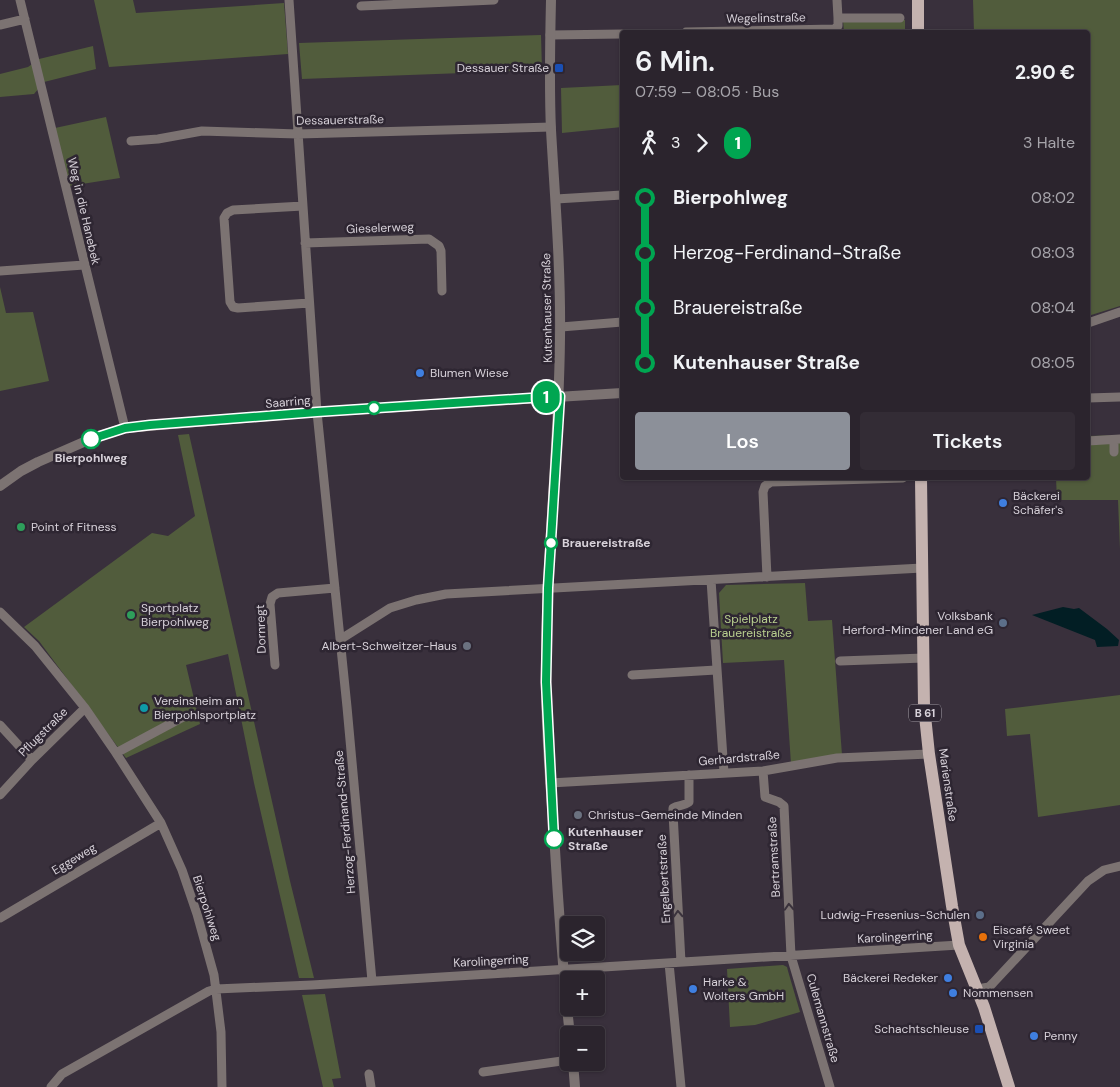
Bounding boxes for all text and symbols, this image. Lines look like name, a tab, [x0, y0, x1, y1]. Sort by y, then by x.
street label: Wegelinstraße	[726, 9, 806, 27]
text: 6 Min.	[635, 43, 715, 80]
place label: Dessauer Straße	[457, 60, 549, 76]
text: 2.90 €	[1015, 60, 1075, 85]
marker: Dessauer Straße	[553, 62, 565, 74]
text: 07:59 – 08:05 · Bus	[635, 81, 779, 102]
street label: Dessauerstraße	[296, 111, 384, 129]
icon: walk	[635, 129, 663, 157]
icon: forward	[688, 129, 716, 157]
text: 1	[734, 131, 741, 155]
text: 3	[671, 132, 680, 153]
text: 3 Halte	[1023, 132, 1075, 153]
street label: Weg in die Hanebek	[64, 156, 104, 266]
text: Bierpohlweg	[673, 185, 788, 210]
text: 08:02	[1031, 187, 1075, 208]
street label: Gieselerweg	[346, 219, 415, 237]
text: Herzog-Ferdinand-Straße	[673, 240, 901, 265]
text: 08:03	[1031, 242, 1075, 263]
street label: Kutenhauser Straße	[538, 253, 556, 363]
text: Brauereistraße	[673, 295, 803, 320]
text: 08:04	[1030, 297, 1075, 318]
text: Kutenhauser Straße	[673, 350, 860, 375]
text: 08:05	[1030, 352, 1075, 373]
place label: Blumen Wiese	[430, 365, 509, 381]
marker: Blumen Wiese	[414, 367, 426, 379]
line badge: 1	[530, 381, 562, 413]
text: 1	[543, 385, 549, 409]
street label: Saarring	[265, 392, 312, 412]
unlabelled marker	[367, 401, 381, 415]
button: Los	[635, 412, 850, 470]
button: Tickets	[860, 412, 1075, 470]
marker: Bierpohlweg	[81, 429, 101, 449]
place label: Bierpohlweg	[55, 450, 127, 466]
place label: Bäckerei Schäfer's	[1013, 488, 1063, 518]
marker: Bäckerei Schäfer's	[997, 497, 1009, 509]
place label: Point of Fitness	[31, 519, 117, 535]
marker: Point of Fitness	[15, 521, 27, 533]
place label: Brauereistraße	[562, 535, 651, 551]
marker: Brauereistraße	[544, 536, 558, 550]
place label: Sportplatz Bierpohlweg	[141, 600, 209, 630]
street label: Dornregt	[252, 604, 270, 654]
place label: Volksbank Herford-Mindener Land eG	[842, 608, 993, 638]
marker: Sportplatz Bierpohlweg	[125, 609, 137, 621]
park label: Spielplatz Brauereistraße	[710, 611, 792, 641]
marker: Volksbank Herford-Mindener Land eG	[997, 617, 1009, 629]
place label: Albert-Schweitzer-Haus	[321, 638, 457, 654]
marker: Albert-Schweitzer-Haus	[461, 640, 473, 652]
place label: Vereinsheim am Bierpohlsportplatz	[154, 693, 256, 723]
marker: Vereinsheim am Bierpohlsportplatz	[138, 702, 150, 714]
street label: Pflugstraße	[15, 704, 71, 760]
road number: B 61	[909, 704, 941, 721]
street label: Gerhardstraße	[698, 746, 780, 770]
street label: Marienstraße	[935, 747, 961, 823]
street label: Herzog-Ferdinand-Straße	[331, 749, 359, 894]
place label: Christus-Gemeinde Minden	[588, 807, 743, 823]
marker: Christus-Gemeinde Minden	[572, 809, 584, 821]
street label: Bertramstraße	[764, 816, 784, 898]
place label: Kutenhauser Straße	[568, 824, 643, 854]
marker: Kutenhauser Straße	[544, 829, 564, 849]
street label: Engelbertstraße	[654, 834, 674, 924]
street label: Eggeweg	[49, 839, 99, 878]
street label: Bierpohlweg	[189, 873, 225, 943]
one-way arrow	[784, 903, 794, 910]
place label: Ludwig-Fresenius-Schulen	[821, 907, 970, 923]
one-way arrow	[673, 909, 683, 917]
marker: Ludwig-Fresenius-Schulen	[974, 909, 986, 921]
map controls	[560, 916, 605, 1071]
button: layers	[560, 916, 605, 961]
place label: Eiscafé Sweet Virginia	[993, 922, 1070, 952]
street label: Karolingerring	[857, 927, 933, 947]
marker: Eiscafé Sweet Virginia	[977, 931, 989, 943]
street label: Karolingerring	[453, 951, 529, 971]
place label: Bäckerei Redeker	[843, 970, 939, 986]
button: +	[560, 971, 605, 1016]
street label: Culemannstraße	[803, 972, 843, 1065]
marker: Bäckerei Redeker	[942, 972, 954, 984]
place label: Harke & Wolters GmbH	[703, 974, 784, 1004]
marker: Harke & Wolters GmbH	[687, 983, 699, 995]
place label: Nommensen	[963, 985, 1033, 1001]
marker: Nommensen	[947, 987, 959, 999]
place label: Schachtschleuse	[874, 1021, 969, 1037]
marker: Schachtschleuse	[973, 1023, 985, 1035]
button: −	[560, 1026, 605, 1071]
place label: Penny	[1044, 1028, 1078, 1044]
marker: Penny	[1028, 1030, 1040, 1042]

